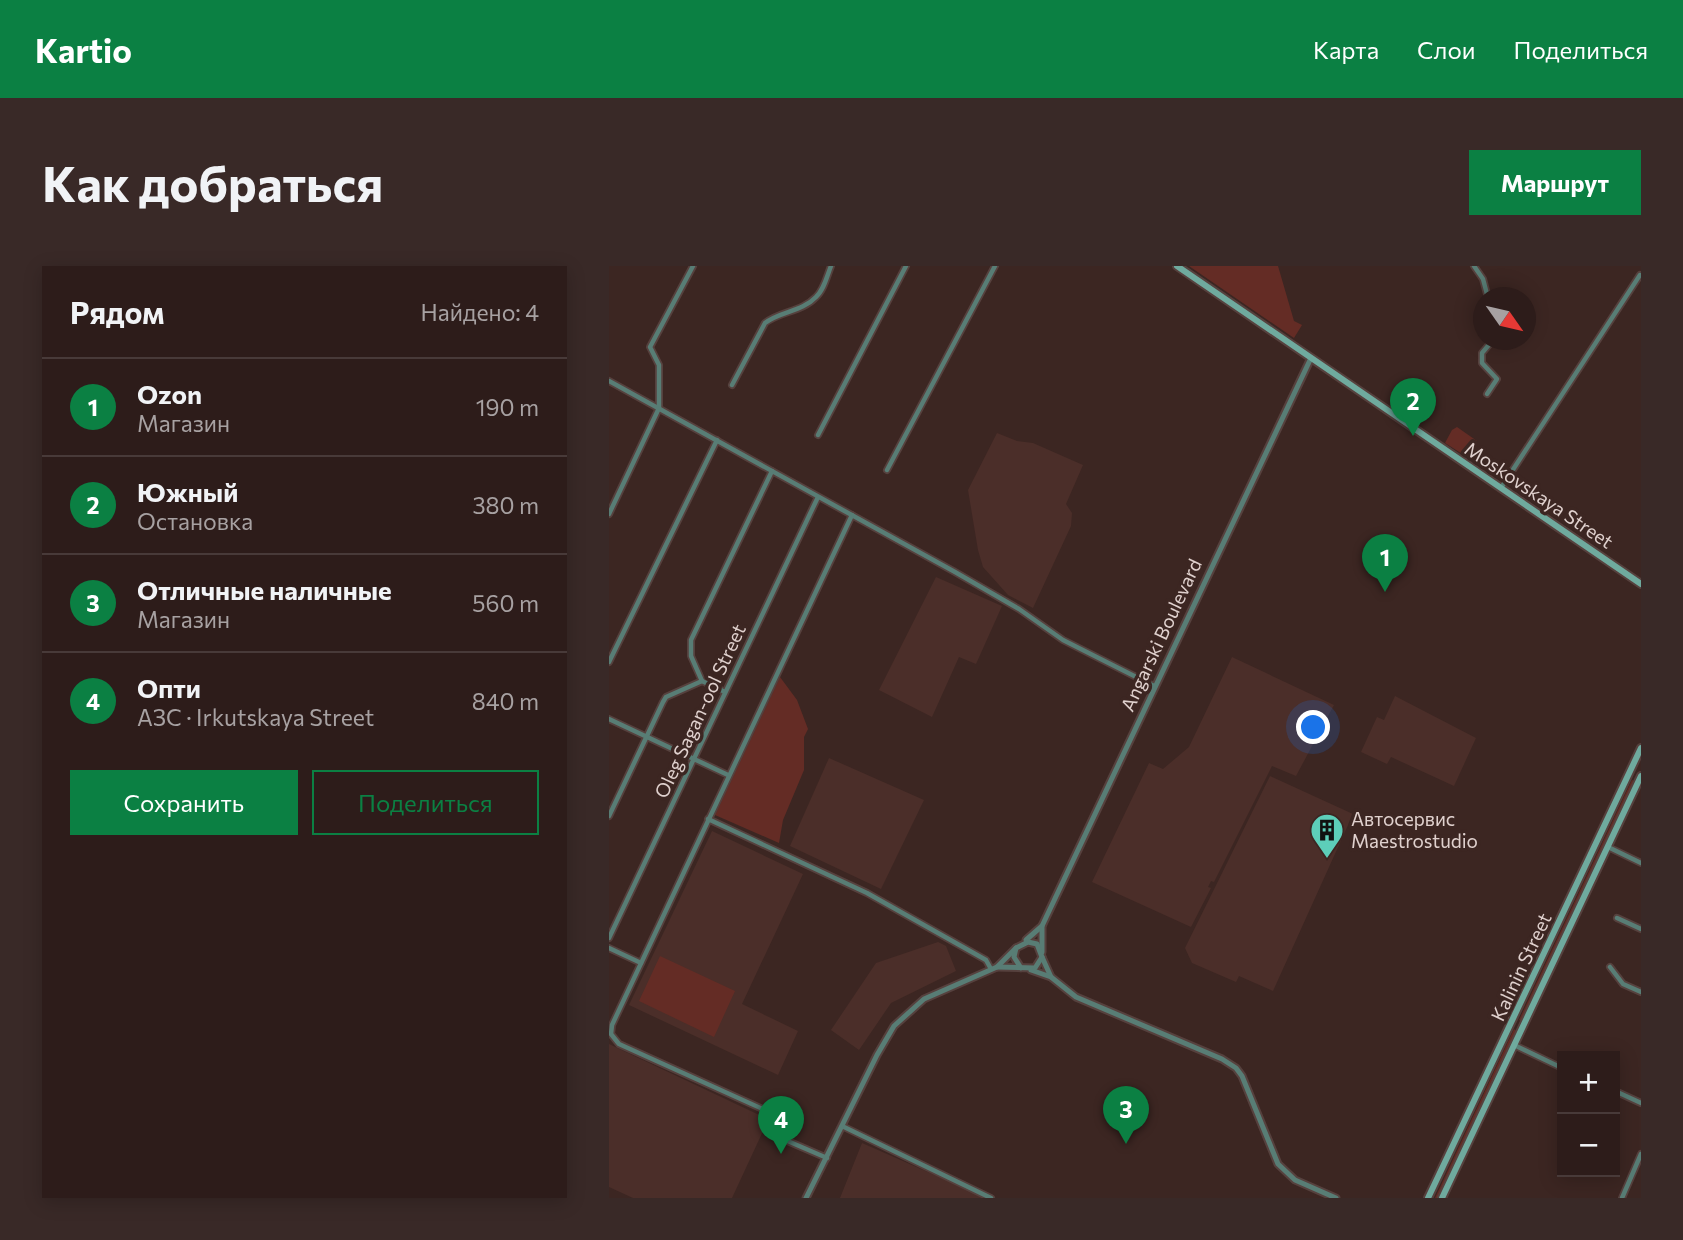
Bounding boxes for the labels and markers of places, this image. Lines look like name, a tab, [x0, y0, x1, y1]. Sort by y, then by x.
pin: 2	[1390, 378, 1436, 436]
pin: 1	[1362, 534, 1408, 592]
place label: Автосервис Maestrostudio	[1351, 807, 1478, 852]
building icon: Автосервис Maestrostudio	[1308, 811, 1346, 860]
pin: 3	[1103, 1086, 1149, 1144]
pin: 4	[758, 1096, 804, 1154]

